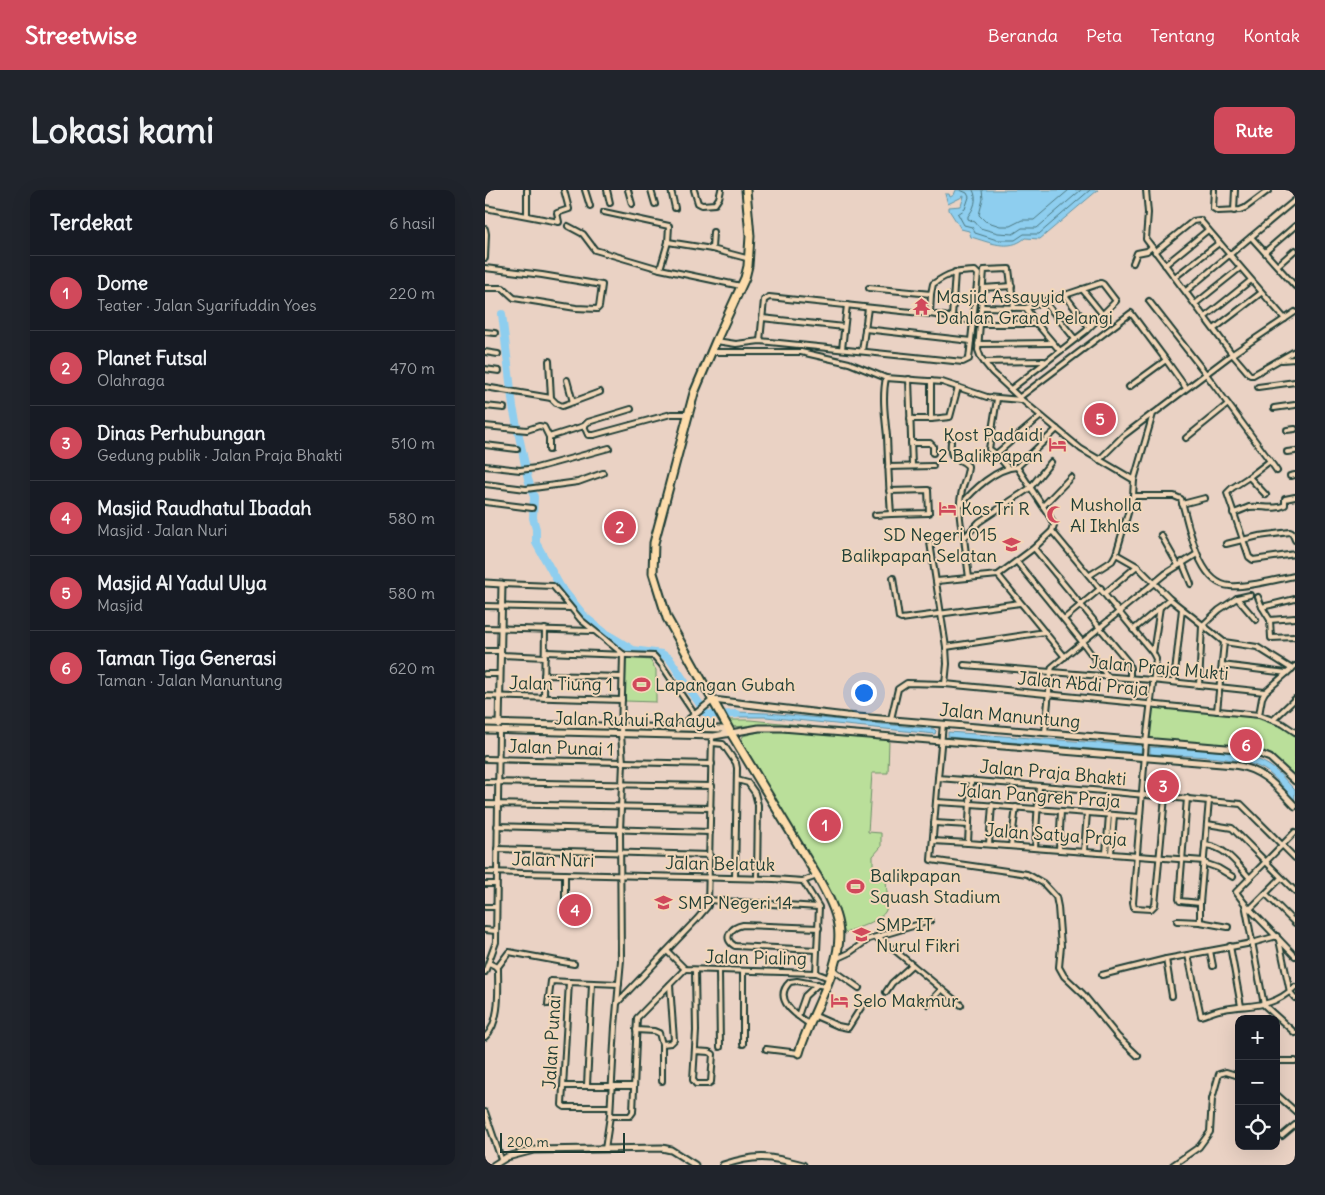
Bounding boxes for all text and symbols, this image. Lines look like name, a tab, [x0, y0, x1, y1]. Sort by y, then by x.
text: Streetwise	[25, 20, 137, 50]
text: Beranda	[988, 24, 1058, 47]
text: Peta	[1086, 24, 1122, 47]
text: Tentang	[1150, 24, 1215, 47]
text: Kontak	[1243, 24, 1300, 47]
button: Rute	[1214, 107, 1295, 154]
text: Lokasi kami	[30, 108, 214, 152]
text: Terdekat	[50, 209, 132, 236]
text: 6 hasil	[389, 213, 435, 233]
text: Dome	[97, 271, 148, 295]
text: 1	[63, 283, 69, 303]
text: 220 m	[389, 283, 435, 303]
place label: Masjid Assayyid Dahlan Grand Pelangi	[936, 285, 1113, 329]
text: Teater · Jalan Syarifuddin Yoes	[97, 295, 316, 315]
temple icon: Masjid Assayyid Dahlan Grand Pelangi	[912, 297, 932, 317]
text: Planet Futsal	[97, 346, 207, 370]
text: 2	[62, 358, 70, 378]
text: 470 m	[390, 358, 435, 378]
text: Olahraga	[97, 370, 165, 390]
pin: 5	[1084, 400, 1116, 438]
text: Dinas Perhubungan	[97, 421, 265, 445]
place label: Kost Padaidi 2 Balikpapan	[938, 423, 1043, 467]
text: 3	[61, 433, 71, 453]
text: 510 m	[391, 433, 435, 453]
hotel icon: Kost Padaidi 2 Balikpapan	[1047, 435, 1067, 455]
text: Gedung publik · Jalan Praja Bhakti	[97, 445, 342, 465]
place label: Musholla Al Ikhlas	[1070, 493, 1142, 537]
text: Masjid Raudhatul Ibadah	[97, 496, 312, 520]
place label: Kos Tri R	[961, 497, 1030, 520]
hotel icon: Kos Tri R	[937, 499, 957, 519]
mosque icon: Musholla Al Ikhlas	[1046, 505, 1066, 525]
text: 4	[61, 508, 71, 528]
text: 580 m	[388, 508, 435, 528]
pin: 2	[604, 508, 636, 546]
text: Masjid · Jalan Nuri	[97, 520, 227, 540]
place label: SD Negeri 015 Balikpapan Selatan	[841, 523, 997, 567]
school or university icon: SD Negeri 015 Balikpapan Selatan	[1001, 535, 1021, 555]
text: Masjid Al Yadul Ulya	[97, 571, 267, 595]
text: 5	[61, 583, 71, 603]
text: 580 m	[388, 583, 435, 603]
text: Masjid	[97, 595, 143, 615]
text: Taman Tiga Generasi	[97, 646, 276, 670]
street label: Jalan Praja Mukti	[1089, 650, 1230, 685]
text: 6	[61, 658, 71, 678]
text: 620 m	[389, 658, 435, 678]
street label: Jalan Abdi Praja	[1017, 666, 1149, 701]
text: Taman · Jalan Manuntung	[97, 670, 283, 690]
street label: Jalan Tiung 1	[509, 671, 613, 696]
place label: Lapangan Gubah	[655, 673, 795, 696]
sports icon: Lapangan Gubah	[631, 675, 651, 695]
your location	[851, 680, 877, 706]
street label: Jalan Manuntung	[939, 698, 1081, 733]
street label: Jalan Ruhui Rahayu	[554, 707, 716, 732]
pin: 6	[1230, 726, 1262, 764]
street label: Jalan Punai 1	[508, 734, 614, 761]
street label: Jalan Praja Bhakti	[979, 755, 1127, 790]
pin: 3	[1147, 767, 1179, 805]
street label: Jalan Pangreh Praja	[957, 778, 1121, 813]
pin: 1	[809, 806, 841, 844]
street label: Jalan Satya Praja	[984, 818, 1128, 851]
street label: Jalan Nuri	[512, 847, 595, 872]
street label: Jalan Belatuk	[665, 851, 775, 876]
place label: Balikpapan Squash Stadium	[870, 864, 1001, 908]
sports icon: Balikpapan Squash Stadium	[846, 876, 866, 896]
pin: 4	[559, 891, 591, 929]
place label: SMP Negeri 14	[678, 891, 793, 914]
school or university icon: SMP Negeri 14	[654, 893, 674, 913]
place label: SMP IT Nurul Fikri	[876, 913, 960, 957]
school or university icon: SMP IT Nurul Fikri	[852, 925, 872, 945]
street label: Jalan Pialing	[705, 945, 807, 970]
place label: Selo Makmur	[853, 989, 959, 1012]
hotel icon: Selo Makmur	[829, 991, 849, 1011]
street label: Jalan Punai	[538, 994, 565, 1090]
map controls	[1235, 1015, 1280, 1150]
button: +	[1235, 1015, 1280, 1060]
button: −	[1235, 1060, 1280, 1105]
button: locate	[1235, 1105, 1280, 1150]
scale bar	[500, 1130, 625, 1153]
text: 200 m	[507, 1133, 549, 1151]

